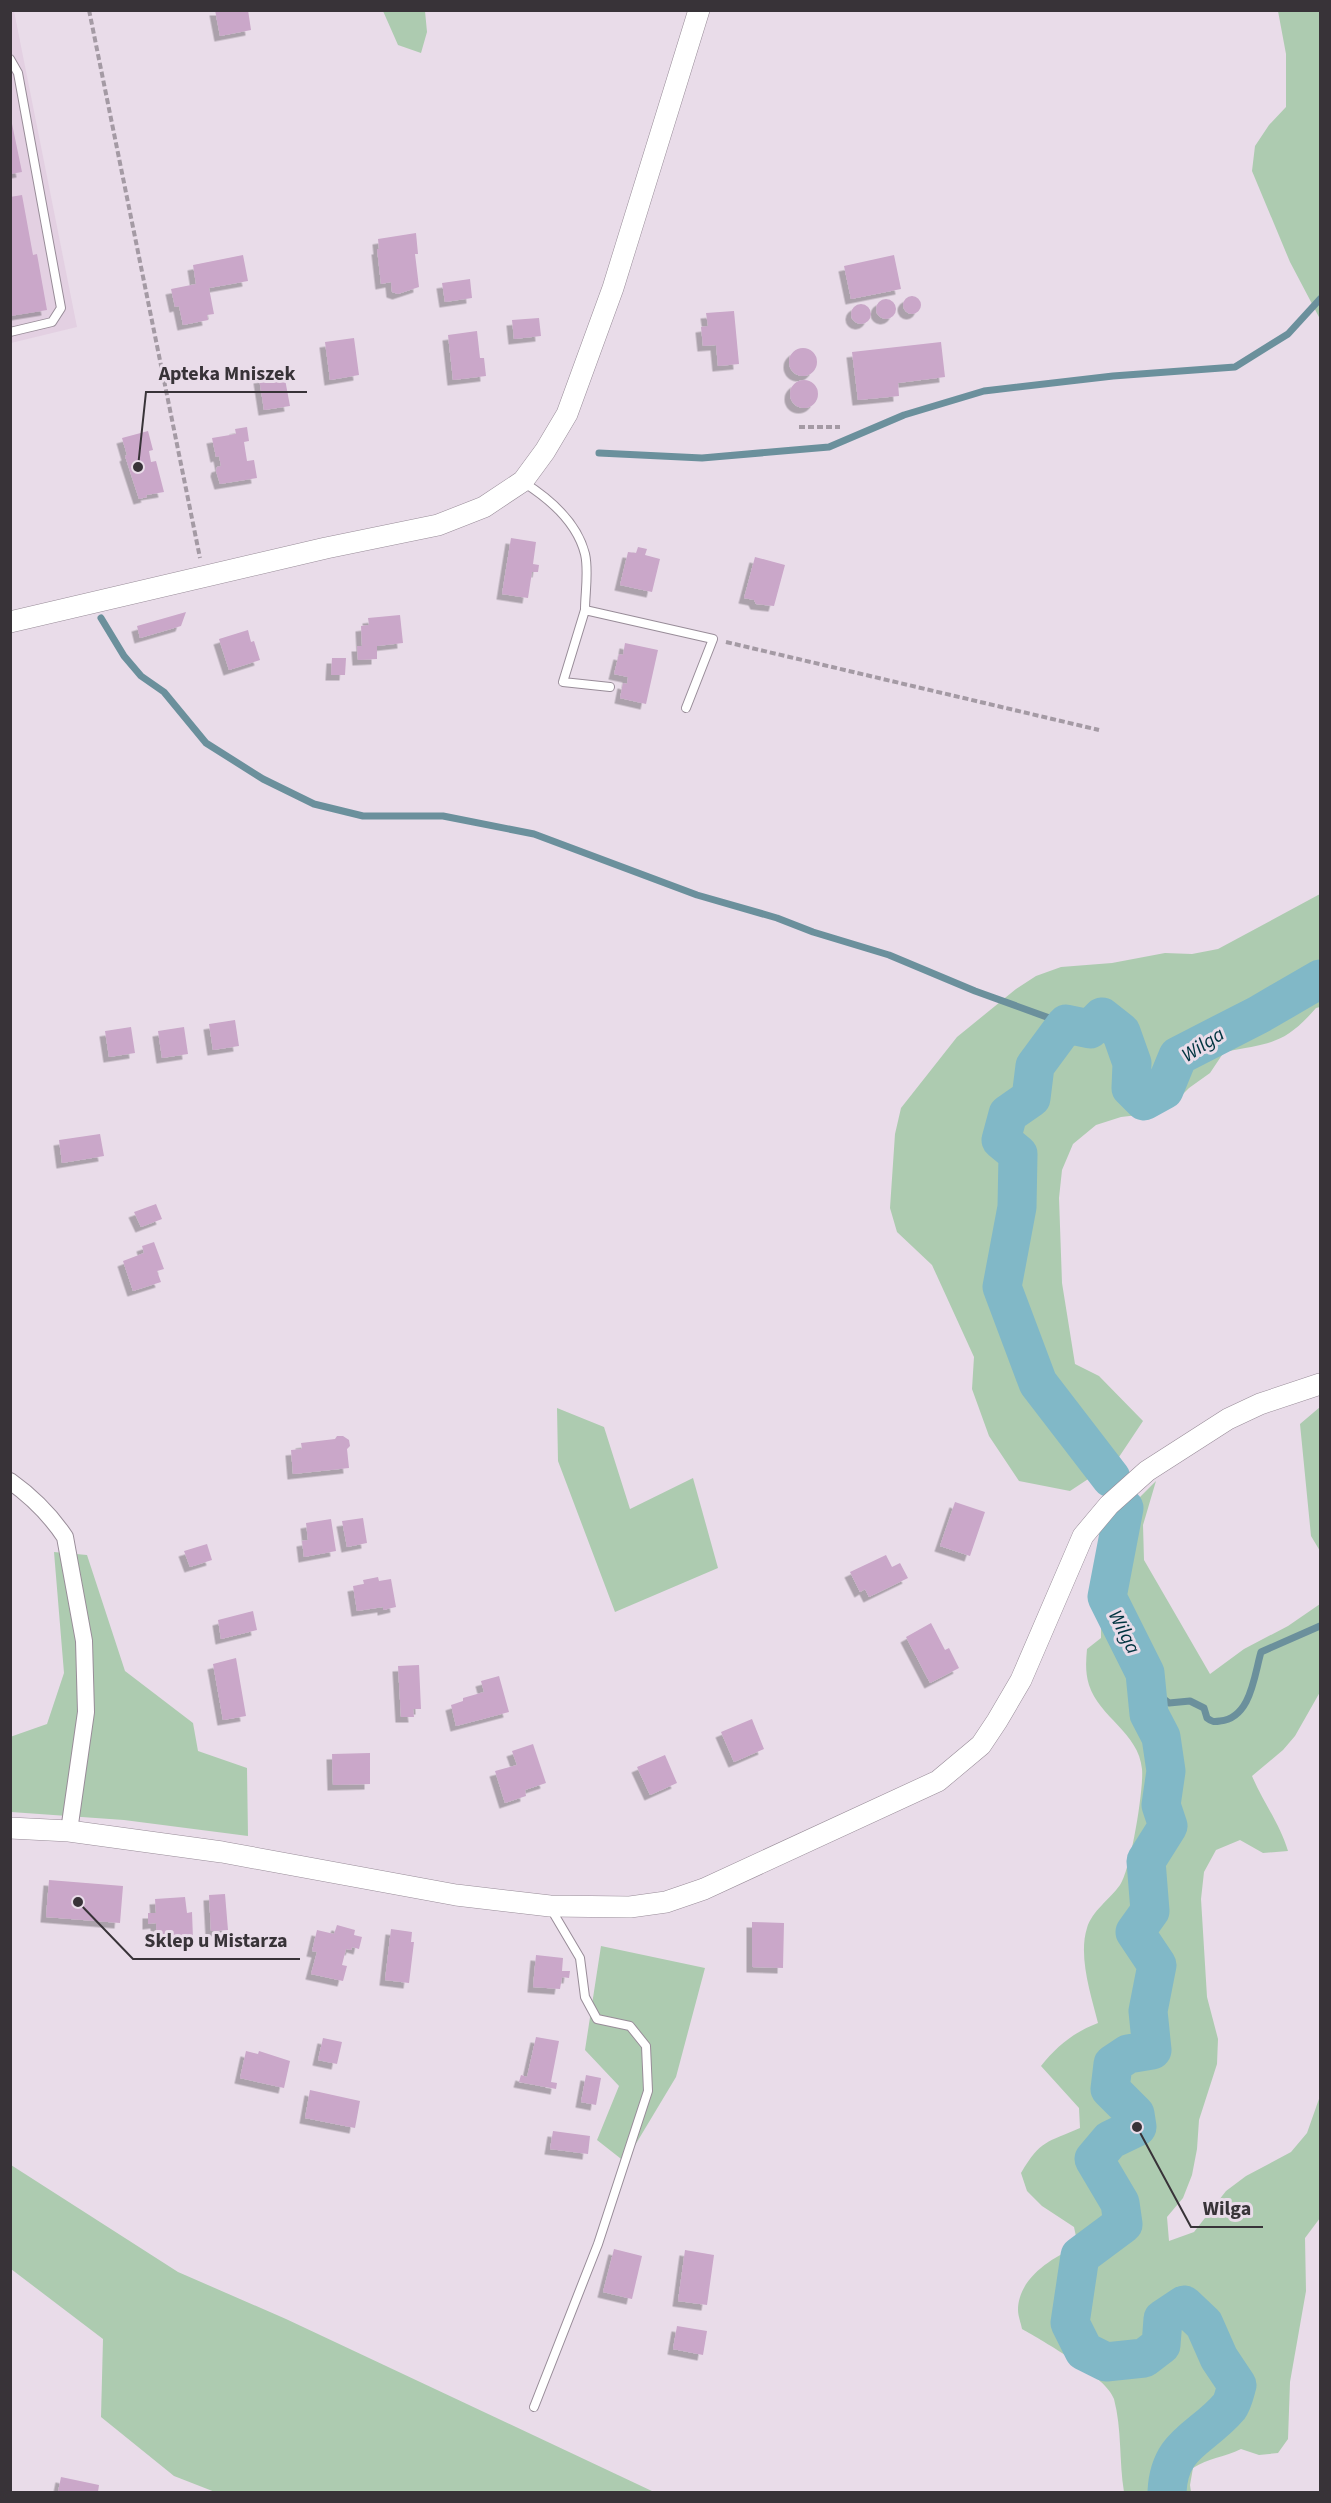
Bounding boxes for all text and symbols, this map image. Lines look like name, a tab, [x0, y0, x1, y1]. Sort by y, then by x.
callout: Apteka Mniszek	[146, 354, 307, 392]
text: Apteka Mniszek	[158, 360, 295, 388]
water label: Wilga	[1176, 1021, 1230, 1069]
water label: Wilga	[1101, 1605, 1147, 1659]
callout: Sklep u Mistarza	[133, 1921, 300, 1959]
text: Sklep u Mistarza	[144, 1927, 288, 1955]
callout: Wilga	[1191, 2189, 1263, 2227]
text: Wilga	[1203, 2195, 1251, 2223]

